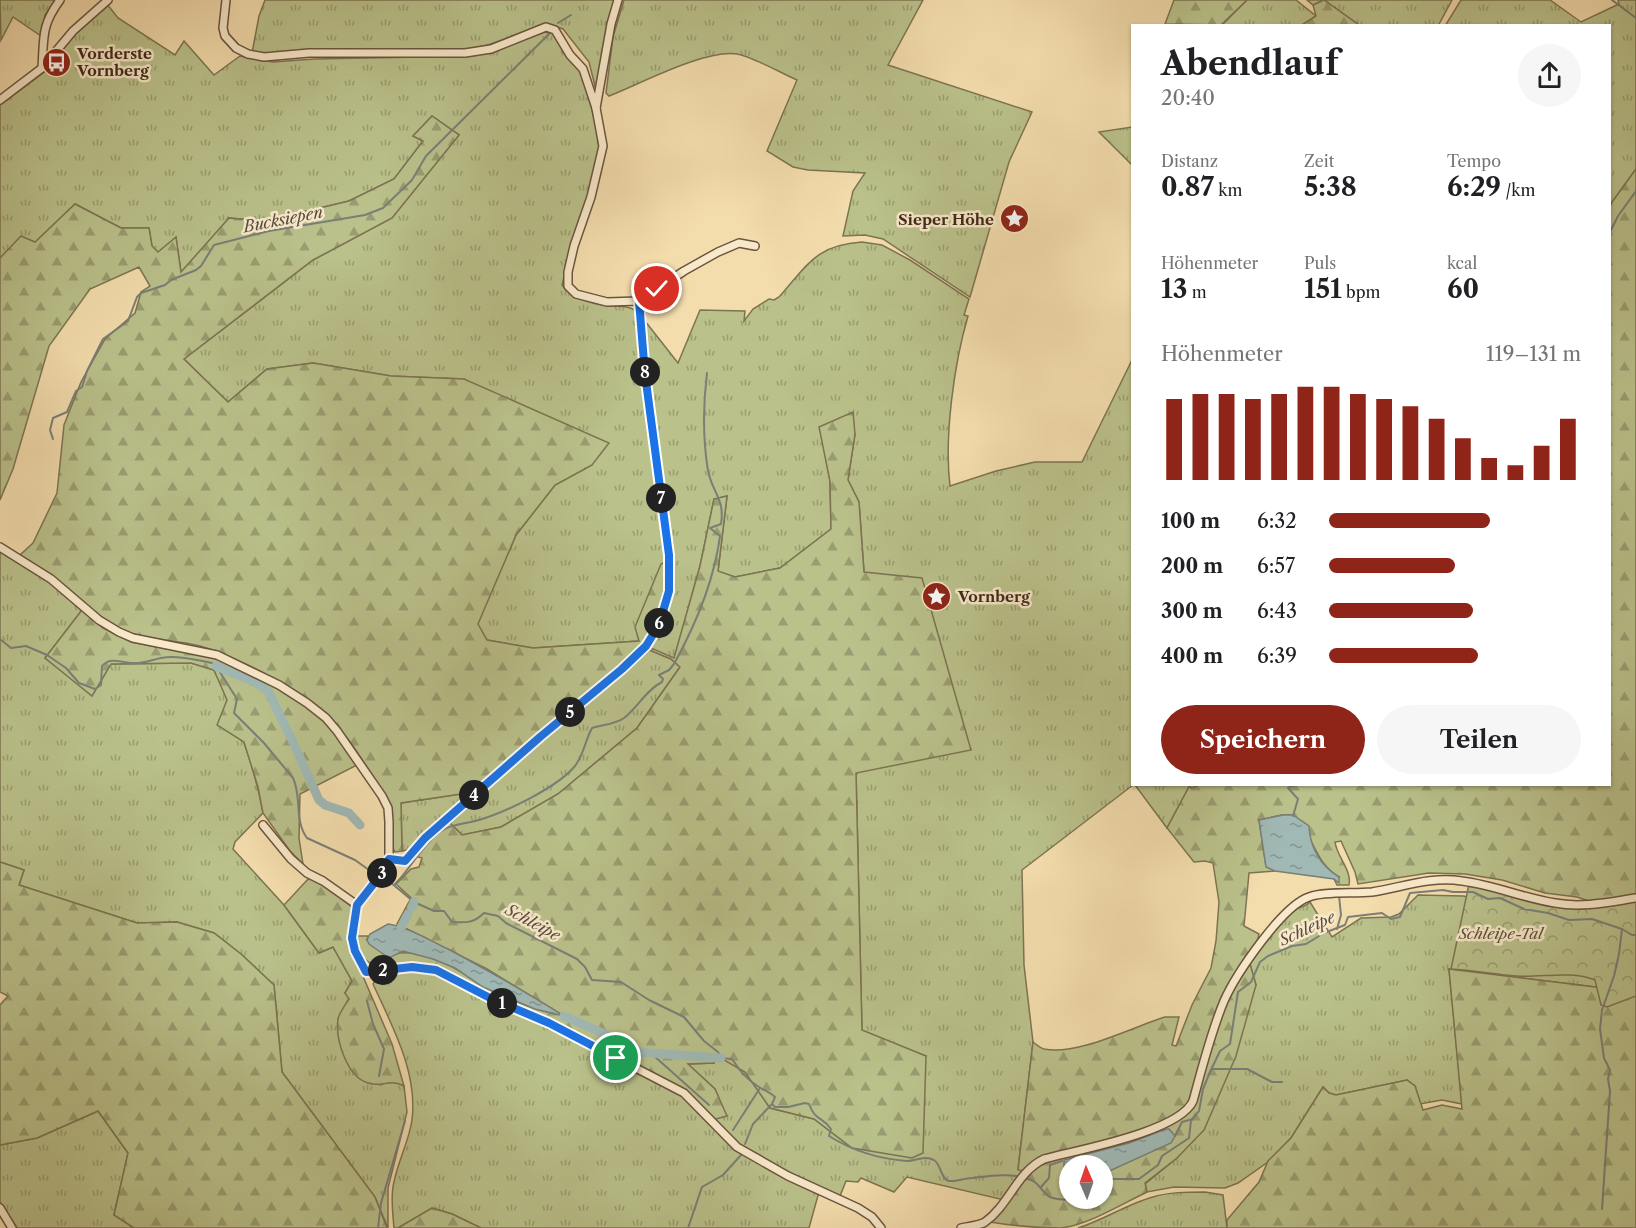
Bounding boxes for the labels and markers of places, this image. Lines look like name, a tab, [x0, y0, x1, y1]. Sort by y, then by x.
place label: Vorderste Vornberg	[76, 44, 152, 80]
bus stop icon: Vorderste Vornberg	[40, 46, 72, 78]
place icon: Sieper Höhe	[999, 203, 1031, 235]
place label: Sieper Höhe	[898, 210, 994, 229]
pin	[631, 263, 682, 314]
pin: 8	[630, 357, 660, 387]
pin: 7	[646, 483, 676, 513]
place icon: Vornberg	[921, 580, 953, 612]
place label: Vornberg	[957, 587, 1030, 606]
pin: 6	[644, 608, 674, 638]
pin: 5	[555, 697, 585, 727]
pin: 4	[459, 780, 489, 810]
pin: 3	[367, 858, 397, 888]
pin: 2	[368, 955, 398, 985]
pin: 1	[487, 988, 517, 1018]
pin	[590, 1032, 641, 1083]

